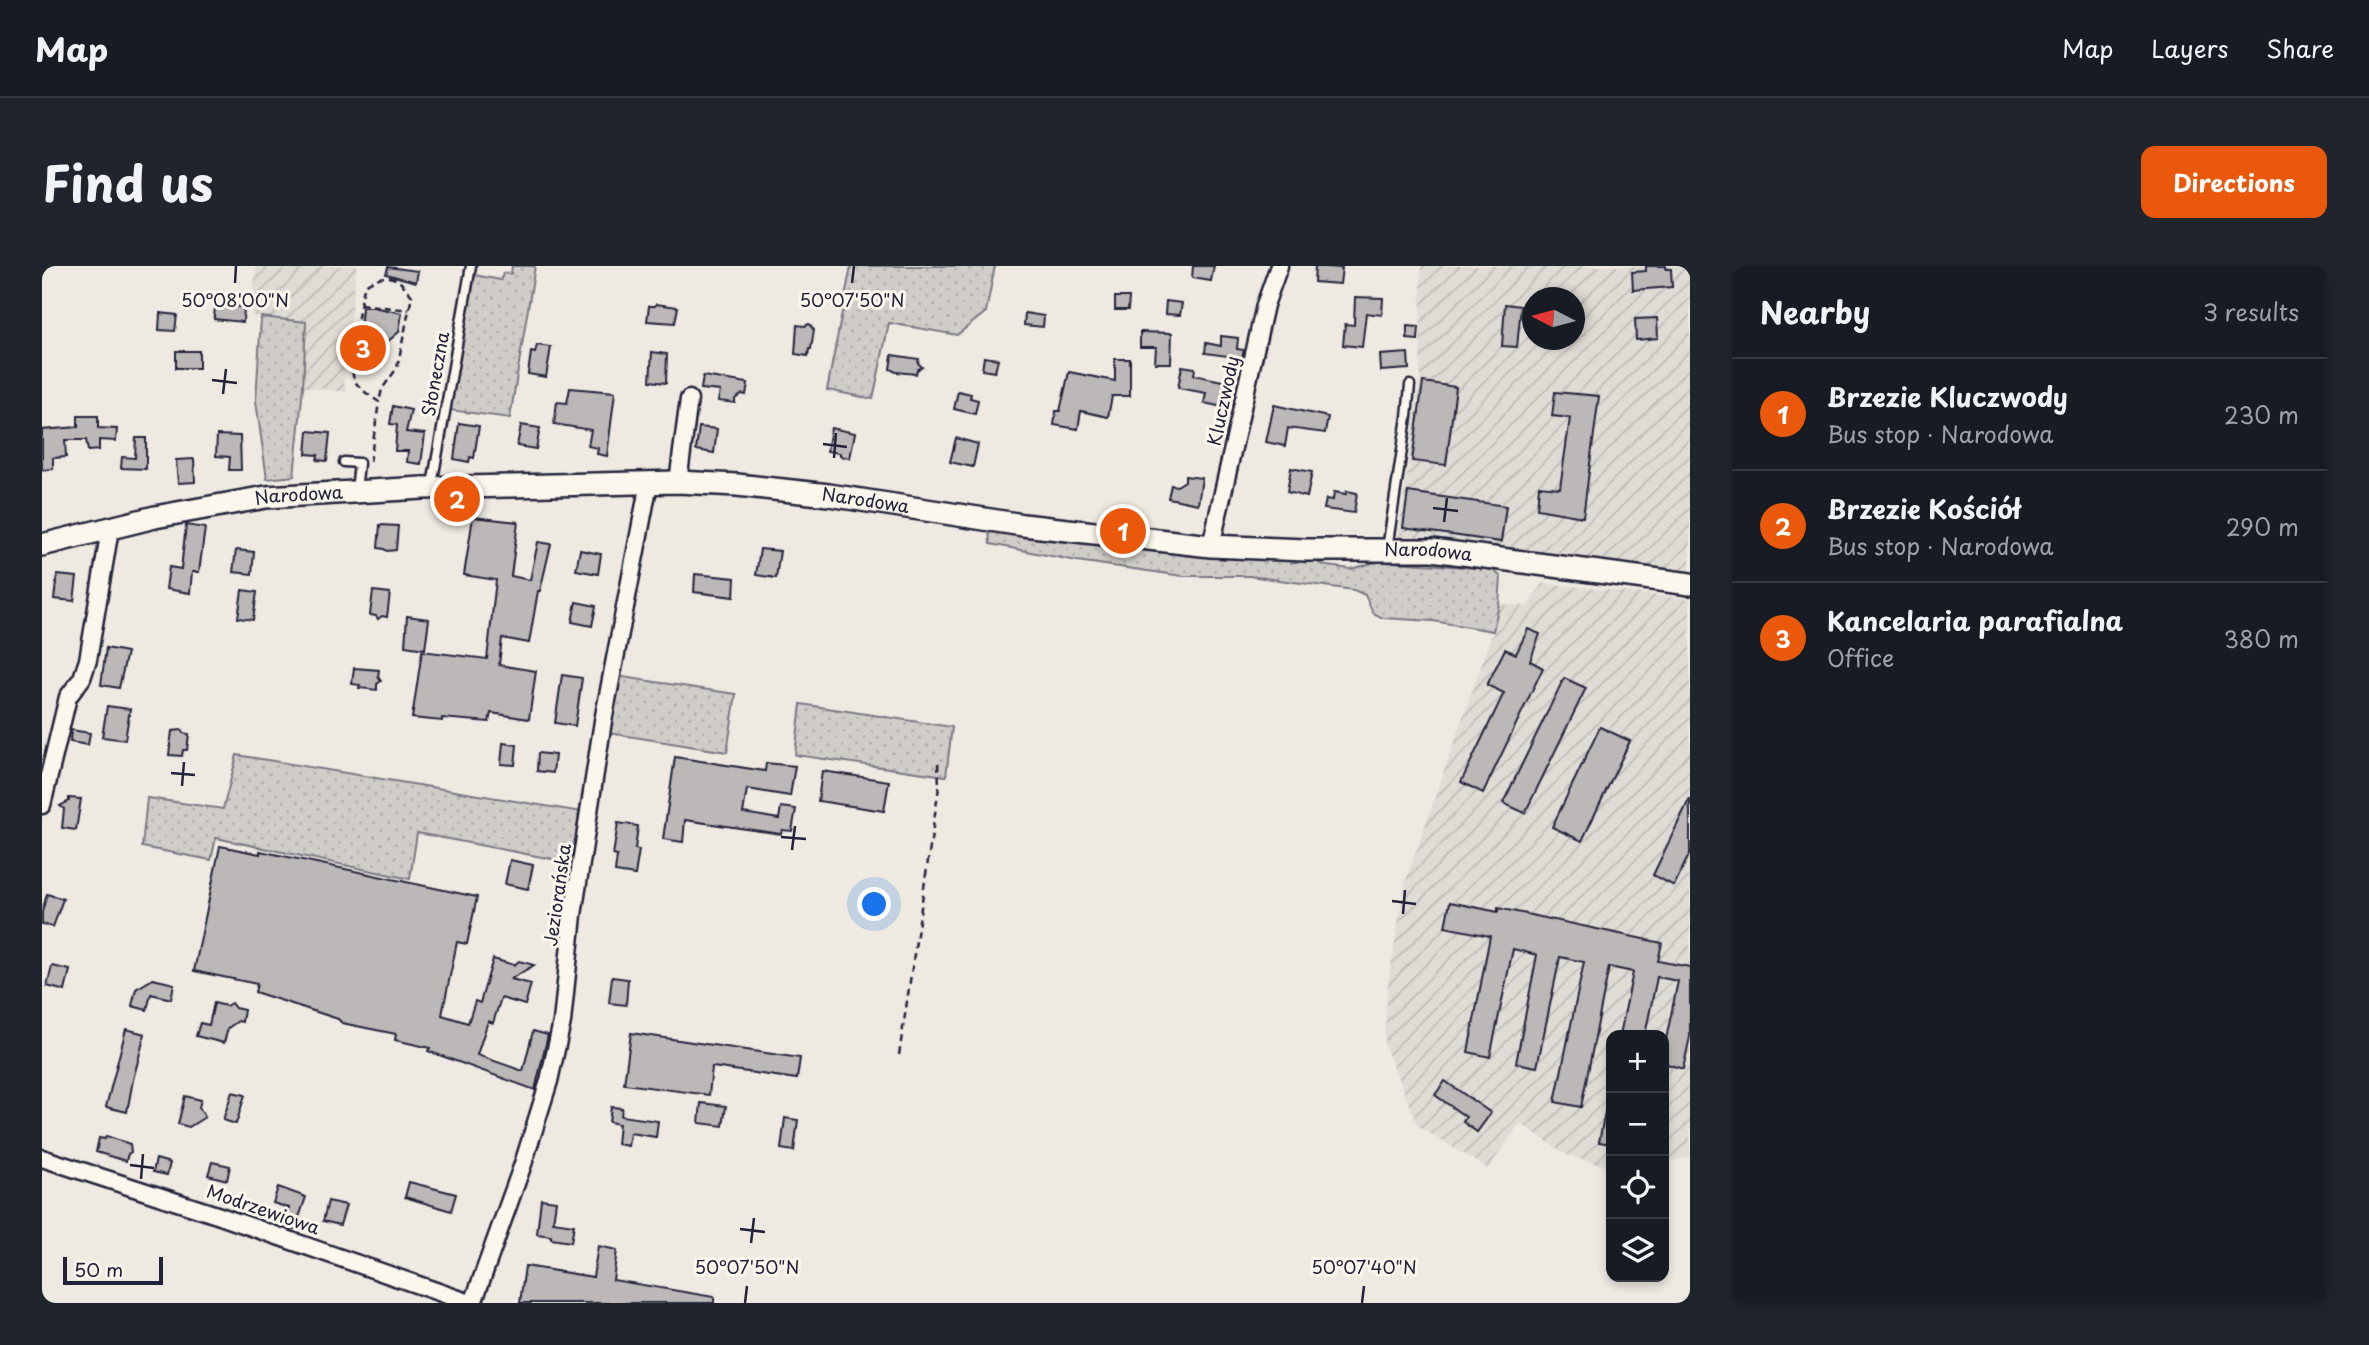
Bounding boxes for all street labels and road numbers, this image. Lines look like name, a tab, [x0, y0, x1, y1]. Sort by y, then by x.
street label: Słoneczna	[414, 329, 455, 418]
street label: Kluczwody	[1200, 353, 1245, 448]
street label: Narodowa	[252, 478, 344, 511]
street label: Narodowa	[821, 479, 912, 519]
street label: Narodowa	[1384, 535, 1475, 567]
street label: Jeziorańska	[536, 841, 577, 948]
street label: Modrzewiowa	[203, 1177, 324, 1241]

